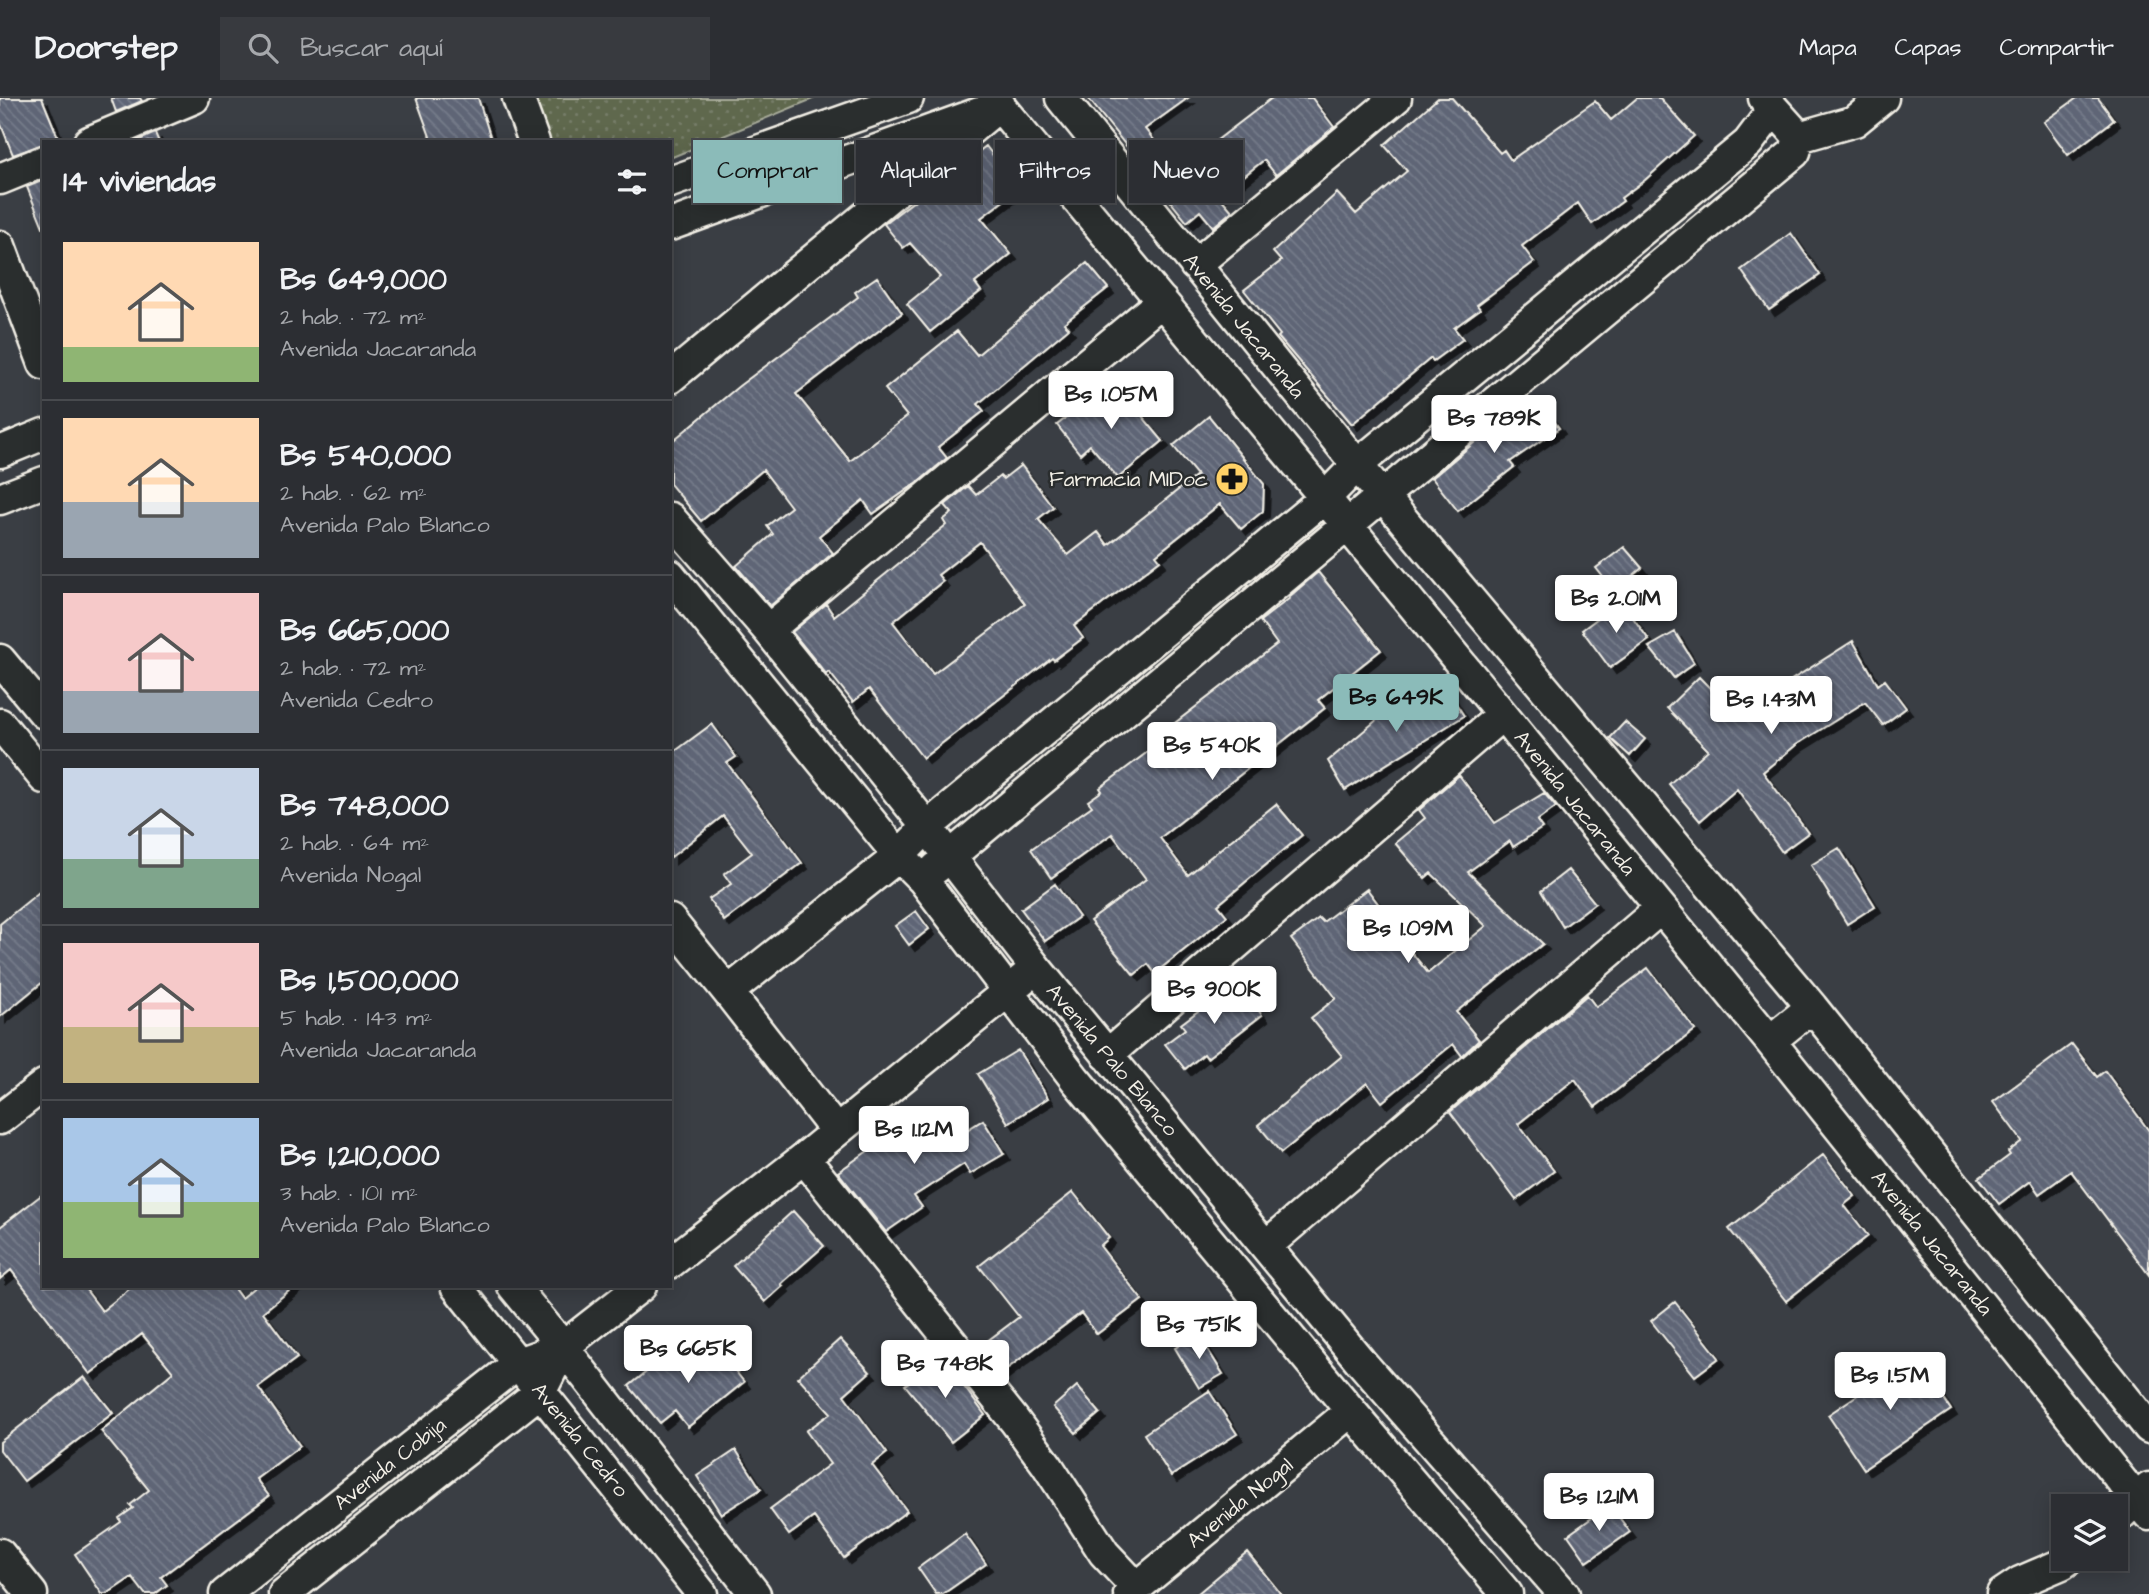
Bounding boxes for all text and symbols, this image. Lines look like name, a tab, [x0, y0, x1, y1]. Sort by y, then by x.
search box	[220, 17, 710, 80]
text: Doorstep	[35, 25, 178, 71]
icon: search	[244, 29, 282, 67]
text: Buscar aquí	[300, 30, 443, 66]
text: Mapa	[1799, 31, 1857, 65]
text: Capas	[1895, 31, 1961, 65]
text: Compartir	[1999, 31, 2114, 65]
chip: Comprar	[693, 140, 842, 203]
chip: Alquilar	[856, 140, 981, 203]
chip: Filtros	[995, 140, 1115, 203]
chip: Nuevo	[1129, 140, 1243, 203]
text: 14 viviendas	[63, 161, 216, 203]
icon: filters	[613, 163, 651, 201]
street label: Avenida Jacaranda	[1176, 247, 1312, 405]
text: Bs 649,000	[280, 259, 447, 301]
icon: home	[119, 270, 203, 354]
text: 2 hab. · 72 m²	[280, 301, 426, 333]
text: Avenida Jacaranda	[280, 333, 476, 365]
pin: Bs 1.05M	[1039, 372, 1183, 431]
text: Bs 1.05M	[1064, 378, 1158, 410]
pin: Bs 789K	[1429, 396, 1559, 455]
text: Bs 789K	[1447, 402, 1541, 434]
text: Bs 540,000	[280, 435, 451, 477]
icon: home	[119, 446, 203, 530]
pharmacy icon: Farmacia MIDoc	[1213, 460, 1251, 498]
place label: Farmacia MIDoc	[1049, 465, 1208, 494]
text: 2 hab. · 62 m²	[280, 477, 427, 509]
text: Avenida Palo Blanco	[280, 509, 490, 541]
pin: Bs 2.01M	[1544, 575, 1688, 635]
text: Bs 2.01M	[1571, 582, 1661, 614]
text: Bs 665,000	[280, 610, 449, 652]
icon: home	[119, 621, 203, 705]
text: 2 hab. · 72 m²	[280, 652, 426, 684]
pin: Bs 649K	[1331, 674, 1461, 734]
pin: Bs 1.43M	[1699, 676, 1843, 736]
text: Bs 649K	[1349, 681, 1443, 713]
text: Bs 1.43M	[1726, 683, 1816, 715]
text: Avenida Cedro	[280, 684, 433, 716]
pin: Bs 540K	[1147, 722, 1277, 782]
street label: Avenida Jacaranda	[1507, 724, 1643, 882]
text: Bs 540K	[1163, 729, 1261, 761]
text: Bs 748,000	[280, 785, 449, 827]
icon: home	[119, 796, 203, 880]
text: 2 hab. · 64 m²	[280, 827, 429, 859]
text: Avenida Nogal	[280, 859, 421, 891]
pin: Bs 1.09M	[1336, 906, 1480, 965]
text: Bs 1.09M	[1363, 912, 1453, 944]
text: Bs 1,500,000	[280, 960, 459, 1002]
pin: Bs 900K	[1149, 967, 1279, 1026]
icon: home	[119, 971, 203, 1055]
text: Bs 900K	[1167, 973, 1261, 1005]
street label: Avenida Palo Blanco	[1039, 977, 1185, 1143]
text: 5 hab. · 143 m²	[280, 1002, 432, 1034]
text: Avenida Jacaranda	[280, 1034, 476, 1066]
pin: Bs 1.12M	[842, 1107, 986, 1166]
text: Bs 1.12M	[875, 1113, 953, 1145]
text: Bs 1,210,000	[280, 1135, 440, 1177]
icon: home	[119, 1146, 203, 1230]
street label: Avenida Jacaranda	[1864, 1164, 2000, 1322]
text: 3 hab. · 101 m²	[280, 1177, 418, 1209]
text: Avenida Palo Blanco	[280, 1209, 490, 1241]
pin: Bs 751K	[1134, 1302, 1264, 1361]
text: Bs 751K	[1157, 1308, 1241, 1340]
pin: Bs 665K	[623, 1326, 753, 1385]
text: Bs 665K	[640, 1332, 736, 1364]
pin: Bs 748K	[880, 1340, 1010, 1400]
text: Bs 748K	[897, 1347, 993, 1379]
pin: Bs 1.5M	[1825, 1352, 1955, 1412]
text: Bs 1.5M	[1851, 1359, 1929, 1391]
street label: Avenida Cedro	[525, 1377, 635, 1504]
street label: Avenida Cobija	[328, 1411, 452, 1517]
street label: Avenida Nogal	[1181, 1451, 1301, 1556]
pin: Bs 1.21M	[1527, 1474, 1671, 1533]
text: Bs 1.21M	[1560, 1480, 1638, 1512]
map controls	[2051, 1494, 2128, 1571]
button: layers	[2051, 1494, 2128, 1571]

